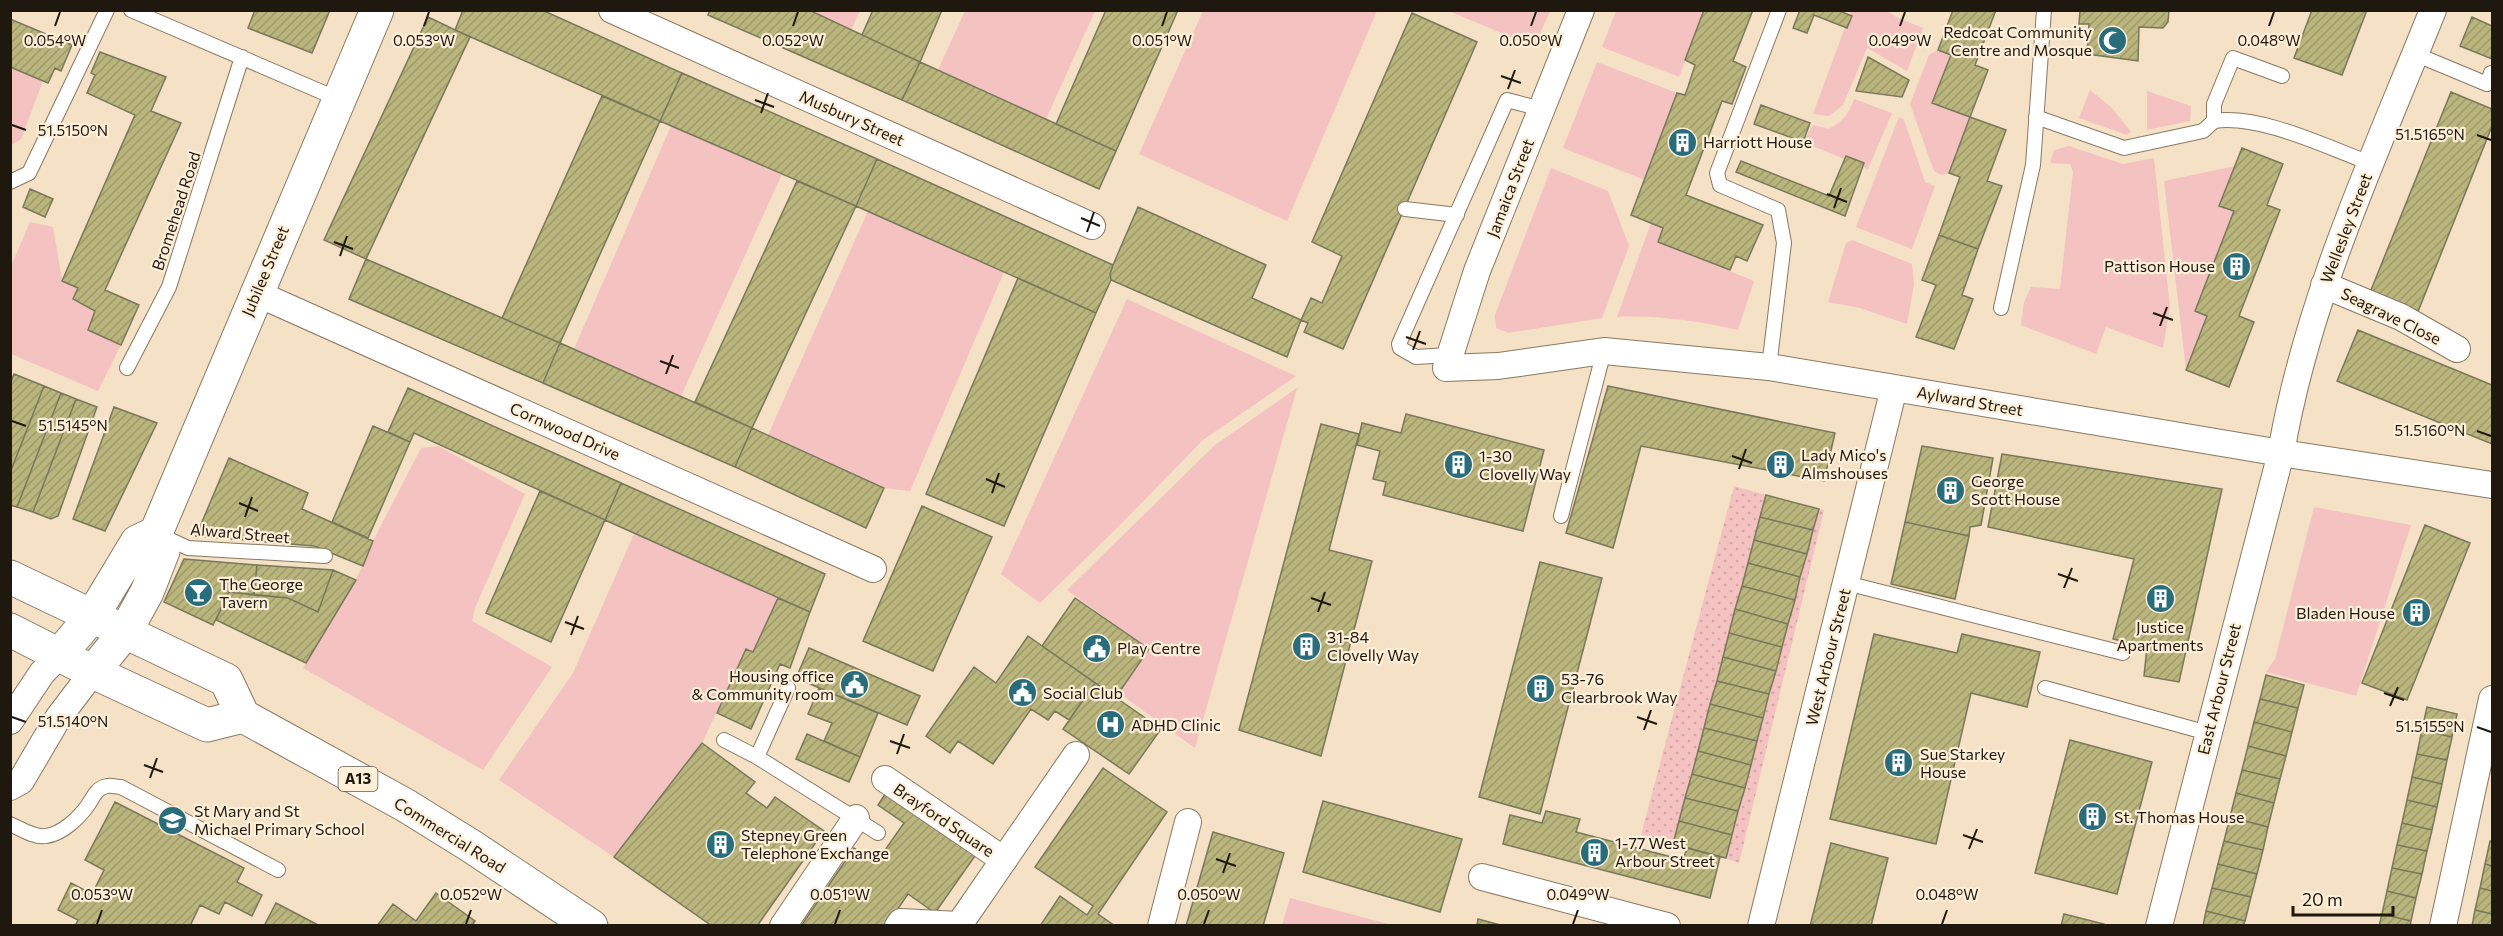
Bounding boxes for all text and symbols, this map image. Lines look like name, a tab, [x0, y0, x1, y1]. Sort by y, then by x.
place label: Redcoat Community Centre and Mosque	[1943, 22, 2092, 59]
mosque icon: Redcoat Community Centre and Mosque	[2097, 25, 2129, 57]
text: 0.054°W	[24, 31, 86, 49]
text: 0.053°W	[393, 31, 455, 49]
text: 0.052°W	[762, 31, 824, 49]
text: 0.051°W	[1132, 31, 1192, 49]
text: 0.050°W	[1499, 31, 1563, 49]
text: 0.049°W	[1868, 31, 1932, 49]
text: 0.048°W	[2237, 31, 2301, 49]
street label: Musbury Street	[797, 86, 908, 149]
text: 51.5150°N	[38, 121, 108, 139]
text: 51.5165°N	[2395, 125, 2465, 143]
building icon: Harriott House	[1666, 126, 1698, 158]
place label: Harriott House	[1703, 132, 1812, 151]
street label: Jamaica Street	[1482, 135, 1537, 240]
street label: Bromehead Road	[147, 149, 204, 273]
street label: Wellesley Street	[2316, 170, 2375, 286]
street label: Jubilee Street	[237, 222, 292, 319]
building icon: Pattison House	[2220, 250, 2252, 282]
place label: Pattison House	[2104, 256, 2215, 275]
street label: Seagrave Close	[2338, 283, 2444, 348]
street label: Aylward Street	[1916, 382, 2025, 419]
street label: Cornwood Drive	[507, 398, 623, 463]
text: 51.5145°N	[38, 416, 108, 434]
text: 51.5160°N	[2395, 421, 2465, 439]
place label: Lady Mico's Almshouses	[1801, 445, 1888, 482]
place label: 1-30 Clovelly Way	[1479, 446, 1571, 483]
building icon: Lady Mico's Almshouses	[1764, 448, 1796, 480]
building icon: 1-30 Clovelly Way	[1442, 449, 1474, 481]
place label: George Scott House	[1971, 471, 2060, 508]
building icon: George Scott House	[1934, 474, 1966, 506]
street label: Alward Street	[190, 519, 291, 546]
place label: The George Tavern	[219, 574, 303, 611]
bar icon: The George Tavern	[182, 577, 214, 609]
building icon: Justice Apartments	[2144, 583, 2176, 615]
street label: West Arbour Street	[1801, 586, 1854, 727]
building icon: Bladen House	[2400, 597, 2432, 629]
place label: Bladen House	[2296, 603, 2395, 622]
place label: Justice Apartments	[2116, 617, 2204, 654]
street label: East Arbour Street	[2193, 621, 2244, 757]
place label: 31-84 Clovelly Way	[1327, 627, 1419, 664]
building icon: 31-84 Clovelly Way	[1290, 630, 1322, 662]
public building icon: Play Centre	[1080, 632, 1112, 664]
place label: Play Centre	[1117, 638, 1200, 657]
place label: Housing office & Community room	[691, 666, 834, 703]
public building icon: Housing office & Community room	[839, 669, 871, 701]
place label: 53-76 Clearbrook Way	[1561, 669, 1678, 706]
building icon: 53-76 Clearbrook Way	[1524, 672, 1556, 704]
public building icon: Social Club	[1006, 677, 1038, 709]
place label: Social Club	[1043, 683, 1123, 702]
hospital icon: ADHD Clinic	[1094, 709, 1126, 741]
text: 51.5140°N	[38, 712, 108, 730]
place label: ADHD Clinic	[1131, 715, 1221, 734]
text: 51.5155°N	[2395, 717, 2465, 735]
place label: Sue Starkey House	[1920, 744, 2005, 781]
building icon: Sue Starkey House	[1883, 747, 1915, 779]
road number: A13	[338, 767, 378, 791]
street label: Brayford Square	[890, 779, 998, 860]
street label: Commercial Road	[391, 793, 510, 877]
place label: St Mary and St Michael Primary School	[194, 801, 365, 838]
building icon: St. Thomas House	[2077, 801, 2109, 833]
school or university icon: St Mary and St Michael Primary School	[157, 804, 189, 836]
place label: St. Thomas House	[2114, 807, 2245, 826]
place label: Stepney Green Telephone Exchange	[741, 825, 889, 862]
building icon: Stepney Green Telephone Exchange	[704, 828, 736, 860]
place label: 1-77 West Arbour Street	[1615, 833, 1716, 870]
building icon: 1-77 West Arbour Street	[1578, 836, 1610, 868]
scale bar	[2293, 879, 2394, 917]
text: 0.053°W	[71, 885, 133, 903]
text: 0.052°W	[440, 885, 502, 903]
text: 0.051°W	[810, 885, 870, 903]
text: 0.050°W	[1177, 885, 1241, 903]
text: 0.049°W	[1546, 885, 1610, 903]
text: 0.048°W	[1915, 885, 1979, 903]
text: 20 m	[2302, 888, 2343, 910]

